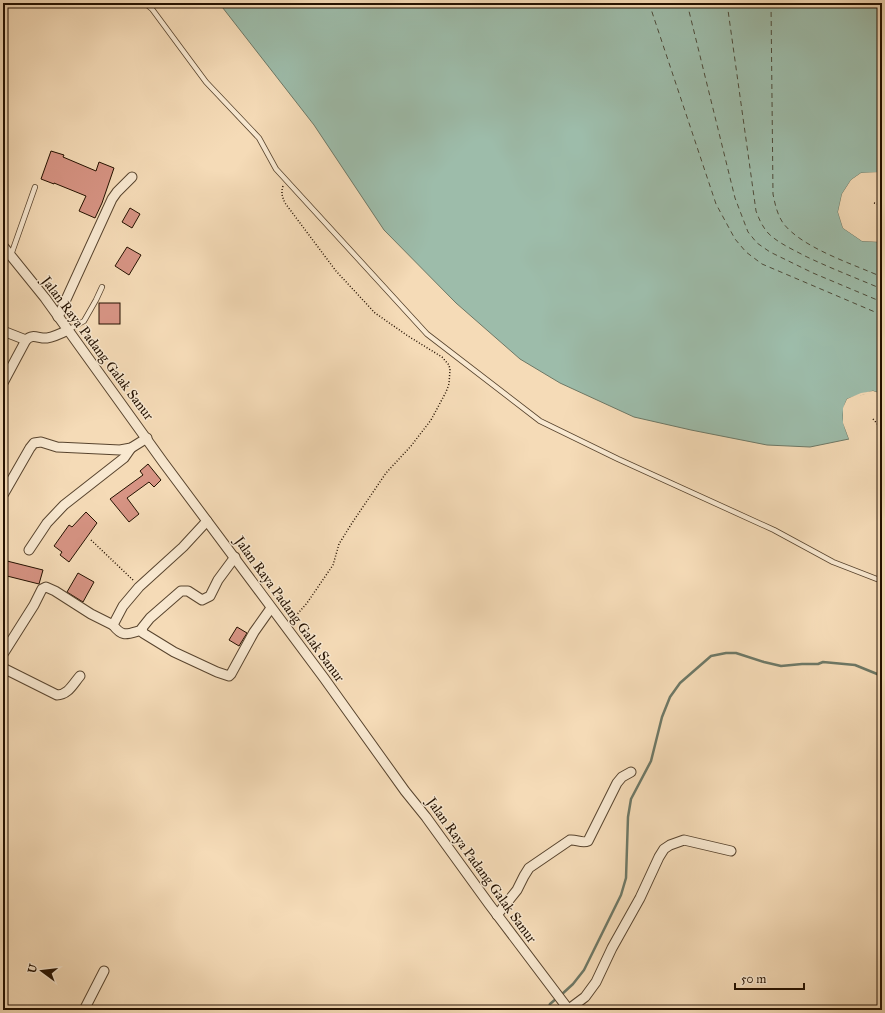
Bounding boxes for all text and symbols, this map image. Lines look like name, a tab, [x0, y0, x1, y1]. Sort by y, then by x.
street label: Jalan Raya Padang Galak Sanur	[36, 271, 158, 425]
street label: Jalan Raya Padang Galak Sanur	[229, 532, 349, 687]
street label: Jalan Raya Padang Galak Sanur	[421, 793, 541, 948]
north arrow	[22, 951, 62, 991]
text: U	[25, 962, 40, 974]
scale bar	[735, 965, 804, 991]
text: 50 m	[741, 972, 766, 986]

